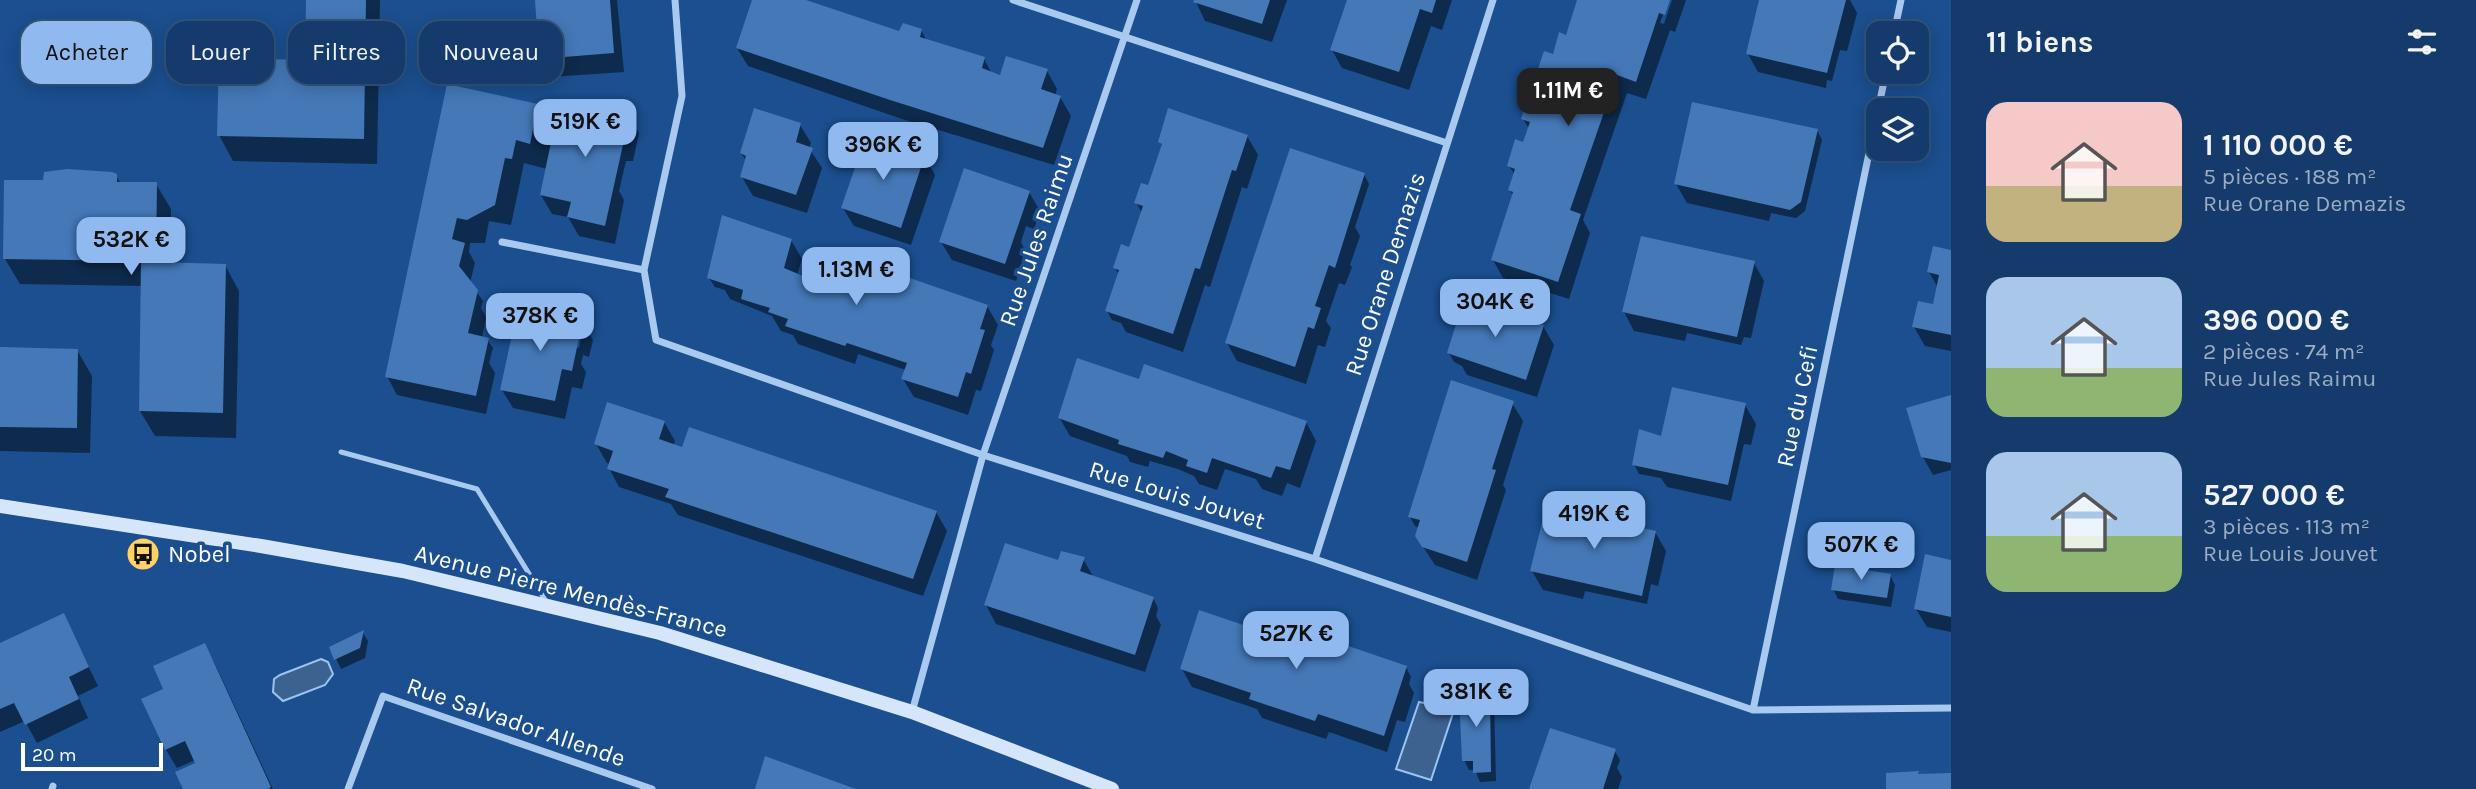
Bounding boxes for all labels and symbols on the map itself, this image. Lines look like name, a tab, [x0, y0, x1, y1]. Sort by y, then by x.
pin: 1.11M €	[1503, 68, 1633, 128]
pin: 519K €	[528, 100, 642, 159]
pin: 396K €	[826, 122, 940, 182]
street label: Rue Jules Raimu	[993, 150, 1079, 330]
street label: Rue Orane Demazis	[1339, 169, 1431, 379]
pin: 532K €	[74, 218, 188, 277]
pin: 1.13M €	[791, 247, 921, 307]
pin: 304K €	[1438, 280, 1552, 339]
pin: 378K €	[483, 294, 597, 353]
street label: Rue du Cefi	[1770, 342, 1824, 470]
street label: Rue Louis Jouvet	[1086, 455, 1268, 535]
pin: 419K €	[1537, 491, 1651, 551]
pin: 507K €	[1804, 522, 1918, 582]
bus stop icon: Nobel	[124, 535, 162, 573]
street label: Avenue Pierre Mendès-France	[412, 539, 730, 643]
place label: Nobel	[168, 540, 231, 568]
pin: 527K €	[1239, 612, 1353, 671]
pin: 381K €	[1419, 670, 1533, 729]
street label: Rue Salvador Allende	[403, 671, 629, 773]
scale bar	[21, 740, 163, 772]

